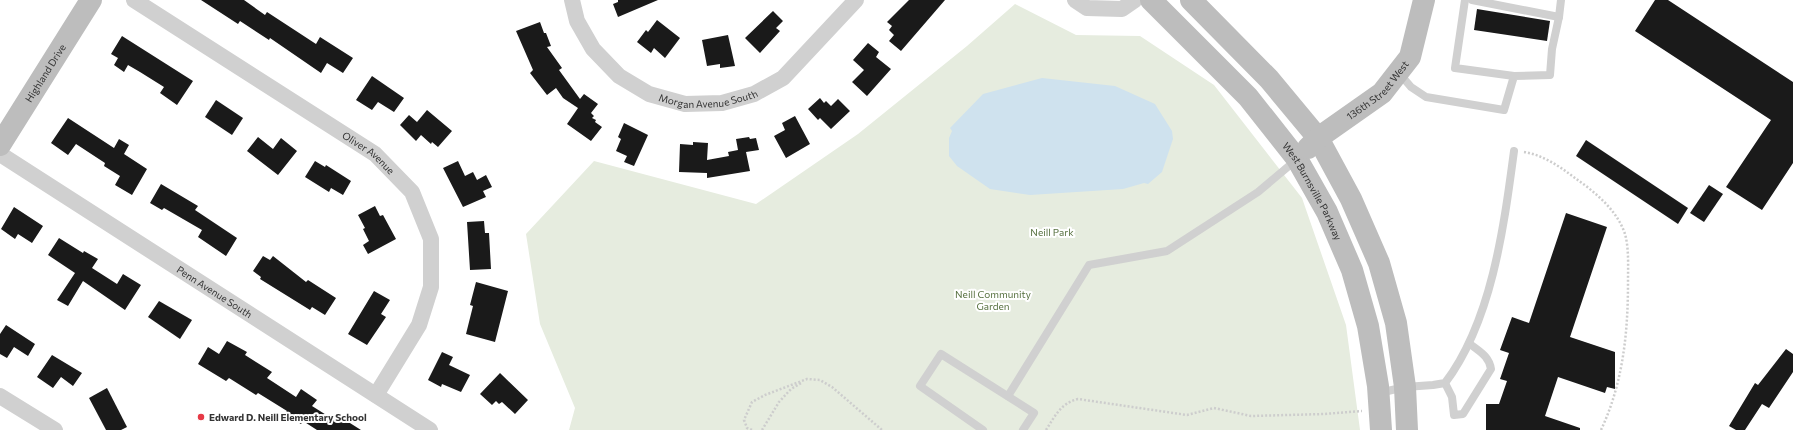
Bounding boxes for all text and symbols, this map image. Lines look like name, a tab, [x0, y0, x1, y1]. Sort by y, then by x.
street label: Highland Drive	[22, 42, 68, 104]
street label: 136th Street West	[1344, 58, 1411, 122]
street label: Morgan Avenue South	[658, 87, 760, 110]
street label: Oliver Avenue	[340, 129, 397, 176]
street label: West Burnsville Parkway	[1280, 140, 1344, 242]
park label: Neill Park	[1030, 226, 1074, 238]
street label: Penn Avenue South	[175, 263, 255, 320]
park label: Neill Community Garden	[955, 288, 1031, 312]
place label: Edward D. Neill Elementary School	[209, 411, 367, 423]
marker: Edward D. Neill Elementary School	[196, 412, 206, 422]

